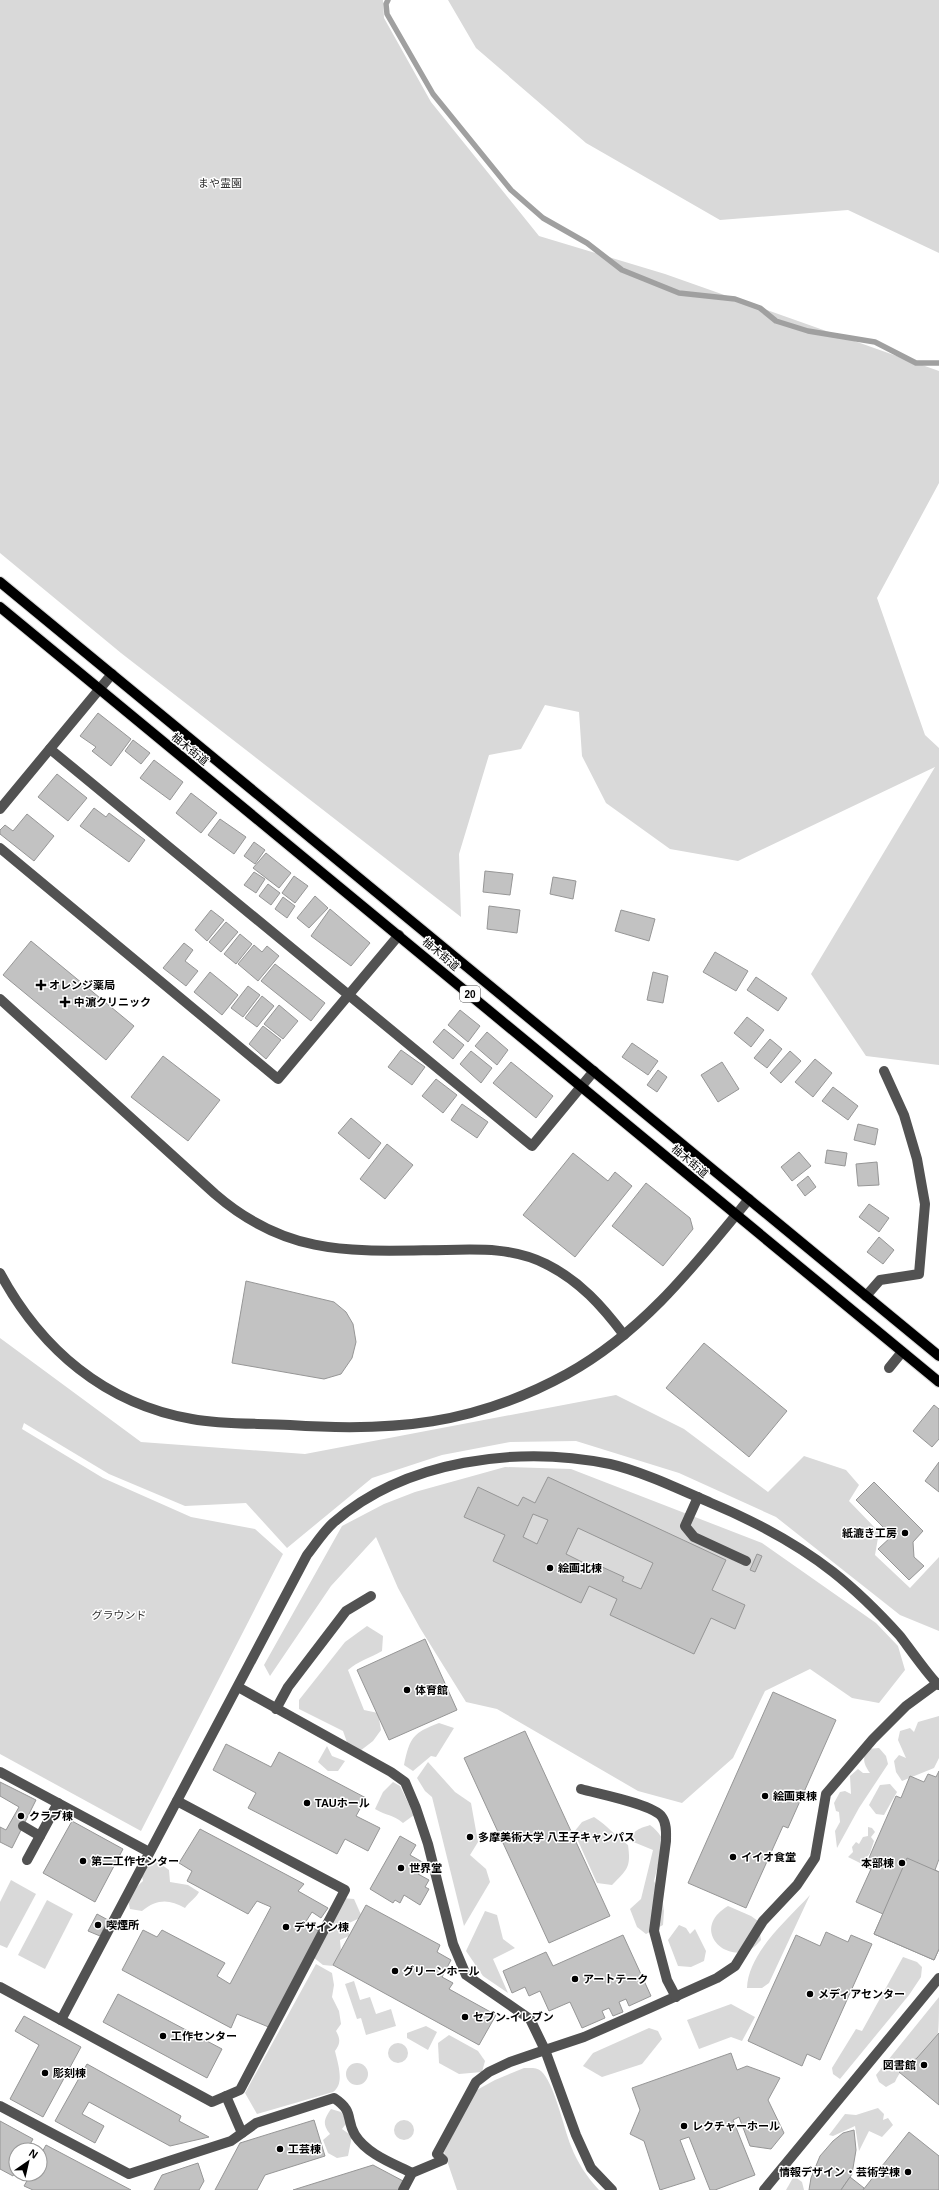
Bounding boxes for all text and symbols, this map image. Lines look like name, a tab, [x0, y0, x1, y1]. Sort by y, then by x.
park label: まや霊園	[198, 177, 242, 189]
street label: 柚木街道	[169, 730, 211, 768]
street label: 柚木街道	[420, 935, 462, 973]
place label: オレンジ薬局	[49, 979, 115, 991]
marker: オレンジ薬局	[36, 980, 46, 990]
road number: 20	[460, 986, 480, 1002]
marker: 中濵クリニック	[59, 996, 71, 1008]
place label: 中濵クリニック	[74, 996, 151, 1008]
street label: 柚木街道	[669, 1142, 711, 1180]
place label: 紙漉き工房	[842, 1527, 897, 1539]
marker: 紙漉き工房	[900, 1528, 910, 1538]
place label: 絵画北棟	[558, 1562, 602, 1574]
marker: 絵画北棟	[545, 1563, 555, 1573]
park label: グラウンド	[92, 1609, 147, 1621]
place label: 体育館	[415, 1684, 448, 1696]
marker: 体育館	[402, 1685, 412, 1695]
place label: 絵画東棟	[773, 1790, 817, 1802]
marker: 絵画東棟	[760, 1791, 770, 1801]
place label: TAUホール	[315, 1797, 370, 1809]
marker: TAUホール	[302, 1798, 312, 1808]
place label: クラブ棟	[29, 1810, 73, 1822]
marker: クラブ棟	[16, 1811, 26, 1821]
place label: 多摩美術大学 八王子キャンパス	[478, 1831, 635, 1843]
marker: 多摩美術大学 八王子キャンパス	[465, 1832, 475, 1842]
place label: イイオ食堂	[741, 1851, 796, 1863]
marker: イイオ食堂	[728, 1852, 738, 1862]
place label: 第二工作センター	[91, 1855, 179, 1867]
marker: 第二工作センター	[78, 1856, 88, 1866]
place label: 本部棟	[861, 1857, 894, 1869]
marker: 本部棟	[897, 1858, 907, 1868]
place label: 世界堂	[409, 1862, 442, 1874]
marker: 世界堂	[396, 1863, 406, 1873]
place label: 喫煙所	[106, 1919, 139, 1931]
marker: 喫煙所	[93, 1920, 103, 1930]
place label: デザイン棟	[294, 1921, 349, 1933]
marker: デザイン棟	[281, 1922, 291, 1932]
place label: グリーンホール	[403, 1965, 479, 1977]
marker: グリーンホール	[390, 1966, 400, 1976]
place label: アートテーク	[583, 1973, 648, 1985]
marker: アートテーク	[570, 1974, 580, 1984]
place label: メディアセンター	[818, 1988, 905, 2000]
marker: メディアセンター	[805, 1989, 815, 1999]
place label: セブン-イレブン	[473, 2011, 554, 2023]
marker: セブン-イレブン	[460, 2012, 470, 2022]
place label: 工作センター	[171, 2030, 237, 2042]
marker: 工作センター	[158, 2031, 168, 2041]
place label: 図書館	[883, 2059, 916, 2071]
marker: 図書館	[919, 2060, 929, 2070]
place label: 彫刻棟	[53, 2067, 86, 2079]
marker: 彫刻棟	[40, 2068, 50, 2078]
place label: レクチャーホール	[692, 2120, 780, 2132]
marker: レクチャーホール	[679, 2121, 689, 2131]
north arrow	[8, 2142, 48, 2182]
place label: 工芸棟	[288, 2143, 321, 2155]
marker: 工芸棟	[275, 2144, 285, 2154]
text: N	[27, 2147, 40, 2161]
place label: 情報デザイン・芸術学棟	[779, 2166, 900, 2178]
marker: 情報デザイン・芸術学棟	[903, 2167, 913, 2177]

